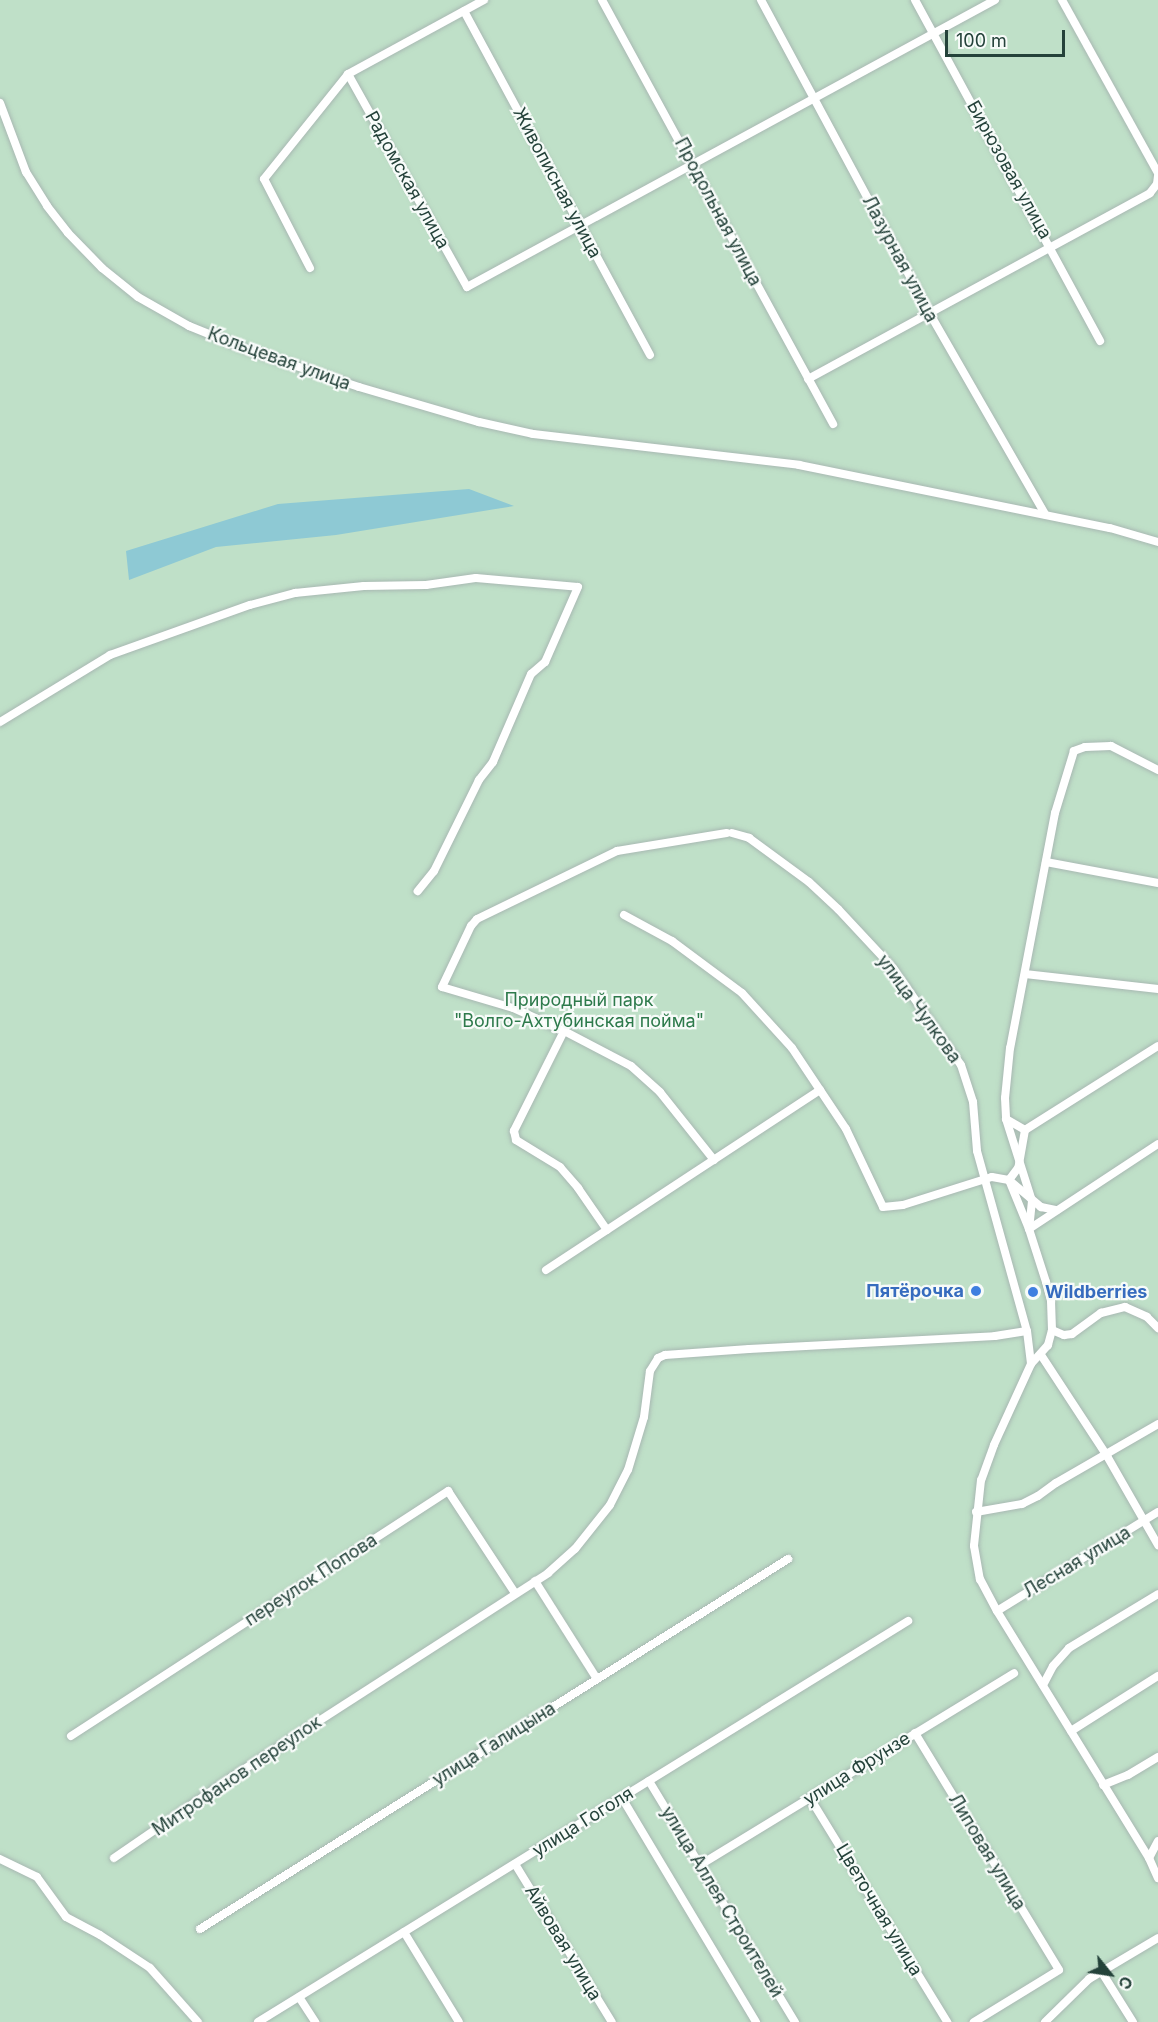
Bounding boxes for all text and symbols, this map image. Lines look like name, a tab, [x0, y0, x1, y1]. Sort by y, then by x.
scale bar	[948, 18, 1068, 56]
text: 100 m	[956, 30, 1007, 51]
street label: Бирюзовая улица	[962, 97, 1056, 243]
street label: Живописная улица	[508, 104, 606, 262]
street label: Радомская улица	[360, 107, 454, 253]
street label: Продольная улица	[670, 134, 766, 290]
street label: Лазурная улица	[858, 192, 942, 326]
street label: Кольцевая улица	[205, 323, 353, 395]
street label: улица Чулкова	[872, 950, 966, 1068]
park label: Природный парк "Волго-Ахтубинская пойма"	[454, 990, 704, 1032]
place label: Пятёрочка	[866, 1280, 964, 1302]
place label: Wildberries	[1045, 1281, 1147, 1303]
marker: Пятёрочка	[969, 1284, 983, 1298]
marker: Wildberries	[1026, 1285, 1040, 1299]
street label: Лесная улица	[1020, 1522, 1134, 1602]
street label: переулок Попова	[241, 1529, 381, 1631]
street label: улица Галицына	[428, 1697, 560, 1791]
street label: Митрофанов переулок	[148, 1711, 326, 1841]
street label: улица Фрунзе	[800, 1728, 914, 1810]
street label: улица Гоголя	[529, 1782, 637, 1862]
street label: Липовая улица	[944, 1790, 1030, 1914]
street label: улица Аллея Строителей	[656, 1802, 788, 2002]
street label: Цветочная улица	[831, 1840, 927, 1980]
street label: Айвовая улица	[520, 1882, 606, 2004]
north arrow	[1080, 1944, 1140, 2004]
text: С	[1114, 1973, 1137, 1993]

